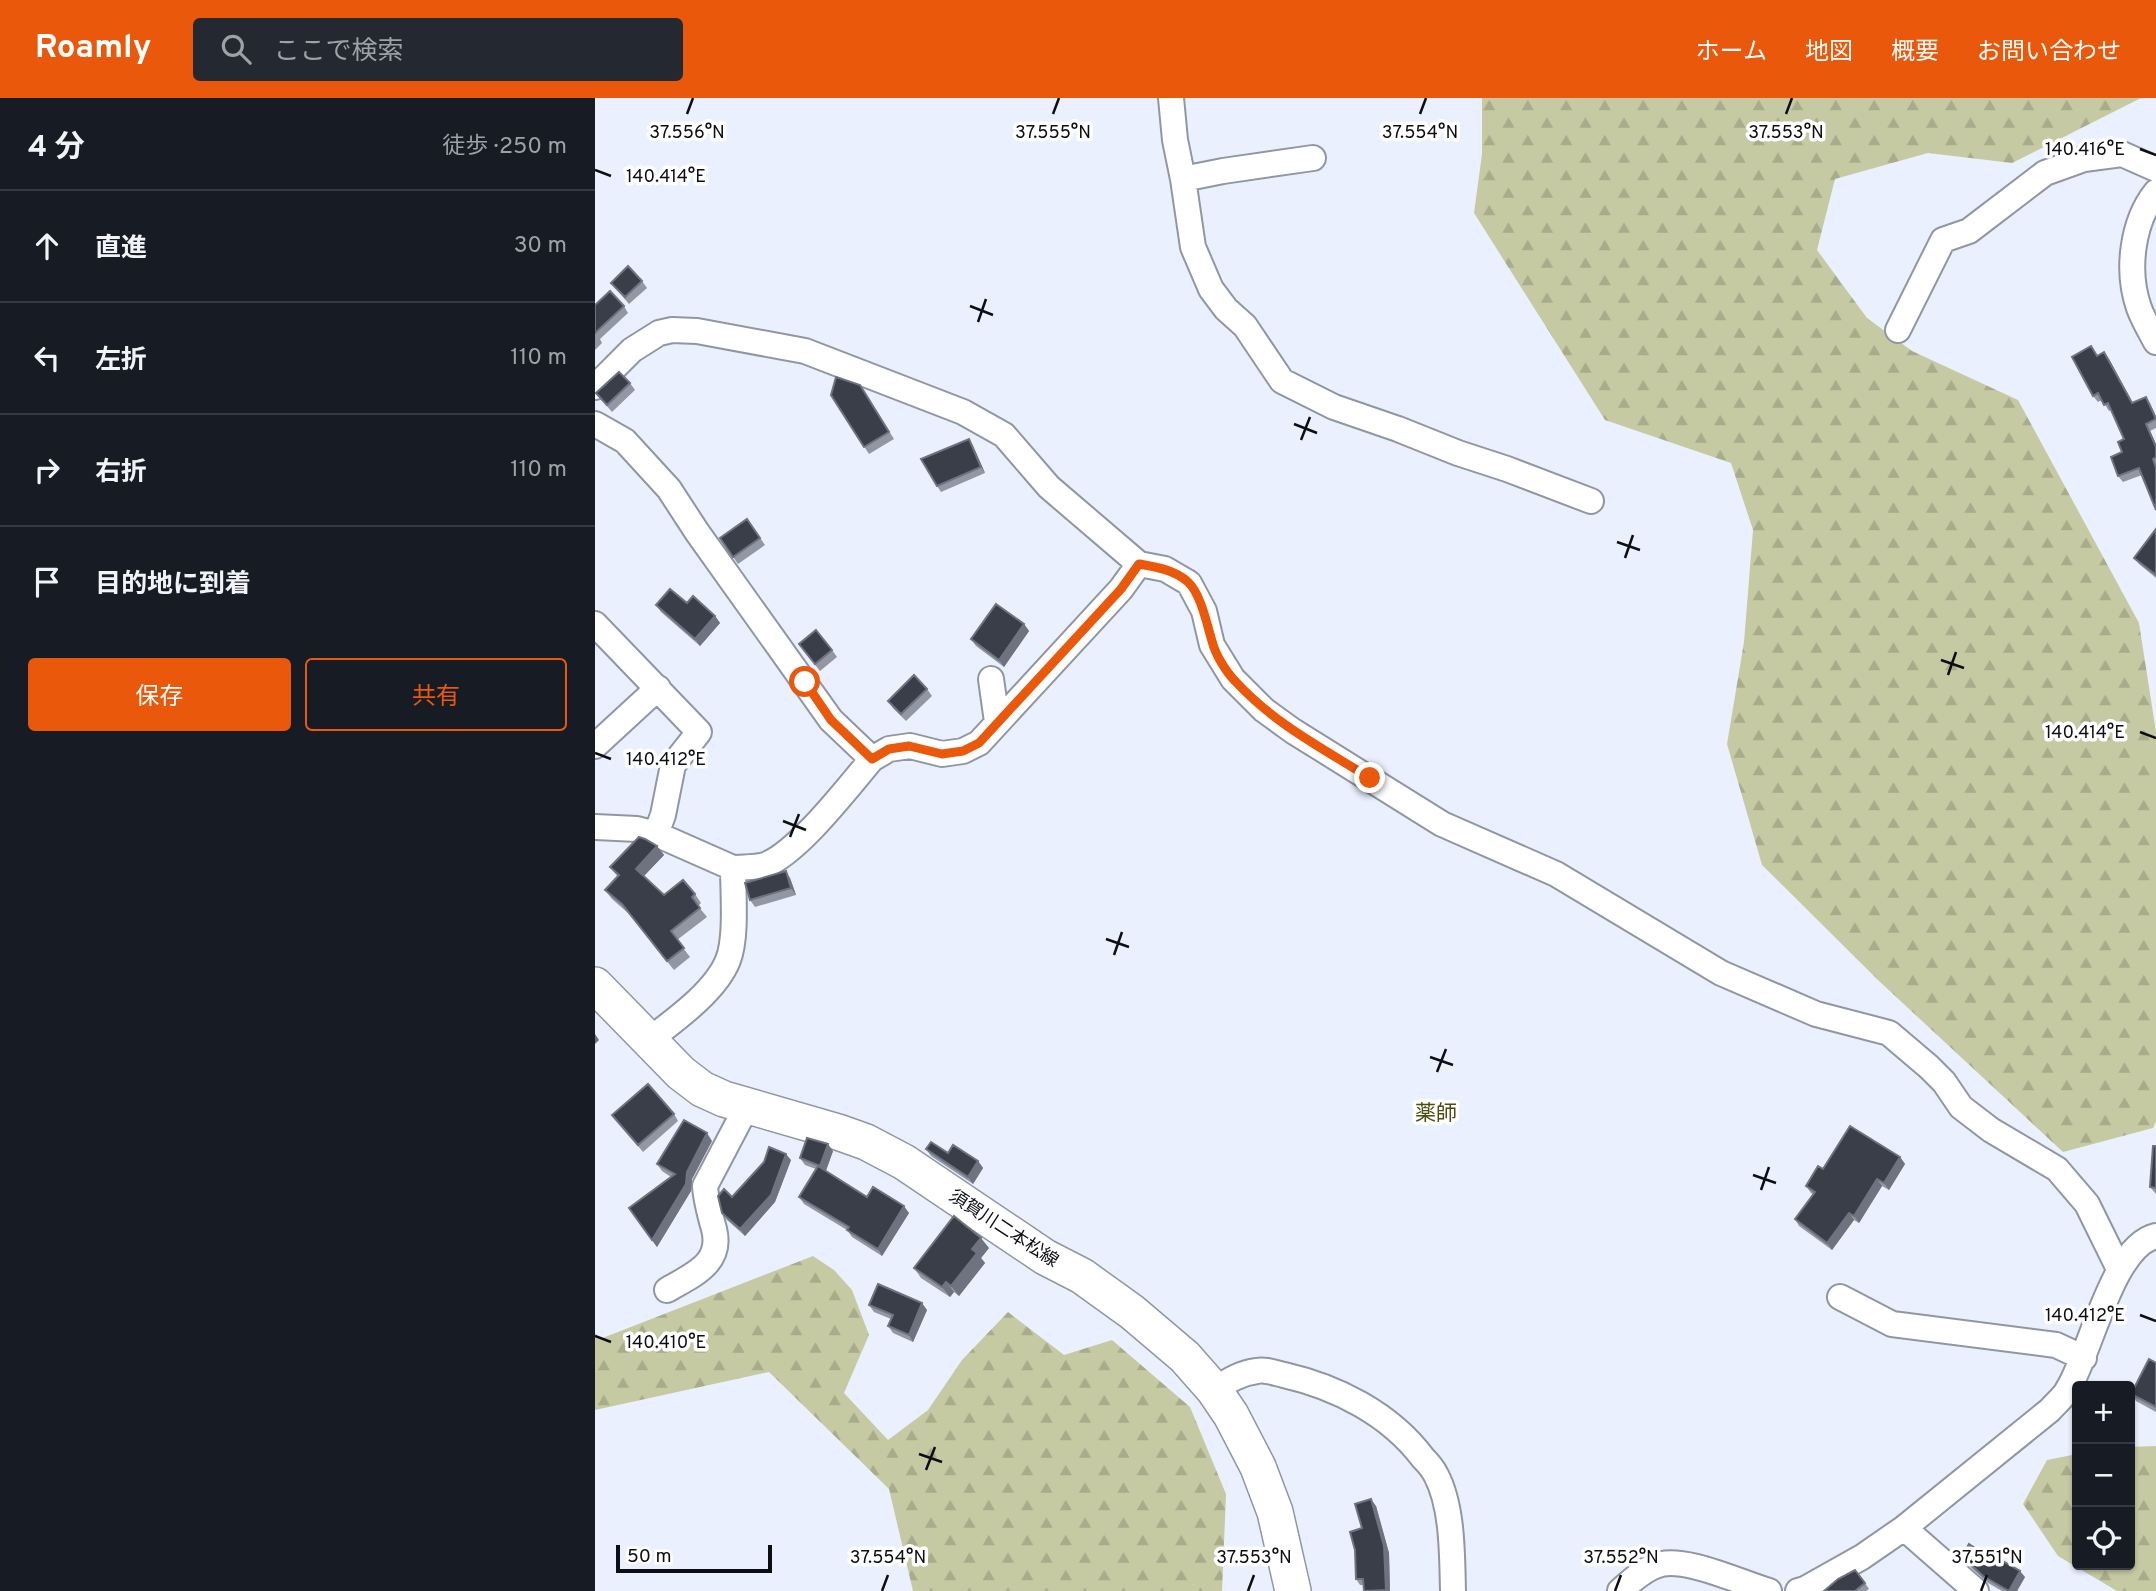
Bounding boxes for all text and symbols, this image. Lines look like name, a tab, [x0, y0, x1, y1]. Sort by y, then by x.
search box	[193, 18, 683, 81]
text: Roamly	[35, 28, 151, 70]
icon: search	[217, 30, 255, 68]
text: ここで検索	[273, 36, 403, 69]
text: ホーム	[1696, 38, 1767, 68]
text: 地図	[1805, 38, 1853, 68]
text: 概要	[1891, 38, 1939, 68]
text: お問い合わせ	[1977, 38, 2121, 68]
text: 37.556°N	[649, 122, 725, 145]
text: 37.555°N	[1015, 122, 1091, 145]
text: 37.554°N	[1382, 122, 1458, 145]
text: 37.553°N	[1748, 122, 1824, 145]
text: 4 分	[28, 130, 85, 167]
text: 徒歩 · 250 m	[442, 133, 567, 162]
text: 140.416°E	[2045, 139, 2125, 162]
text: 140.414°E	[626, 166, 706, 189]
icon: ahead	[28, 227, 66, 265]
text: 30 m	[514, 232, 567, 261]
text: 直進	[95, 233, 147, 266]
icon: left	[28, 339, 66, 377]
text: 110 m	[510, 344, 567, 373]
text: 左折	[95, 345, 147, 378]
icon: right	[28, 451, 66, 489]
text: 110 m	[510, 456, 567, 485]
text: 右折	[95, 457, 147, 490]
icon: arrive	[28, 563, 66, 601]
text: 目的地に到着	[95, 569, 251, 602]
button: 保存	[28, 658, 291, 731]
button: 共有	[305, 658, 567, 731]
route start	[789, 666, 820, 697]
text: 140.414°E	[2045, 722, 2125, 745]
text: 140.412°E	[626, 749, 706, 772]
route end	[1354, 762, 1385, 793]
district label: 薬師	[1415, 1101, 1457, 1128]
street label: 須賀川二本松線	[944, 1185, 1062, 1273]
text: 140.412°E	[2045, 1305, 2125, 1328]
text: 140.410°E	[626, 1332, 706, 1355]
map controls	[2072, 1381, 2135, 1570]
button: +	[2072, 1381, 2135, 1444]
button: −	[2072, 1444, 2135, 1507]
button: locate	[2072, 1507, 2135, 1570]
scale bar	[616, 1542, 772, 1574]
text: 50 m	[627, 1545, 672, 1569]
text: 37.554°N	[850, 1547, 926, 1570]
text: 37.553°N	[1216, 1547, 1292, 1570]
text: 37.552°N	[1583, 1547, 1659, 1570]
text: 37.551°N	[1951, 1547, 2023, 1570]

